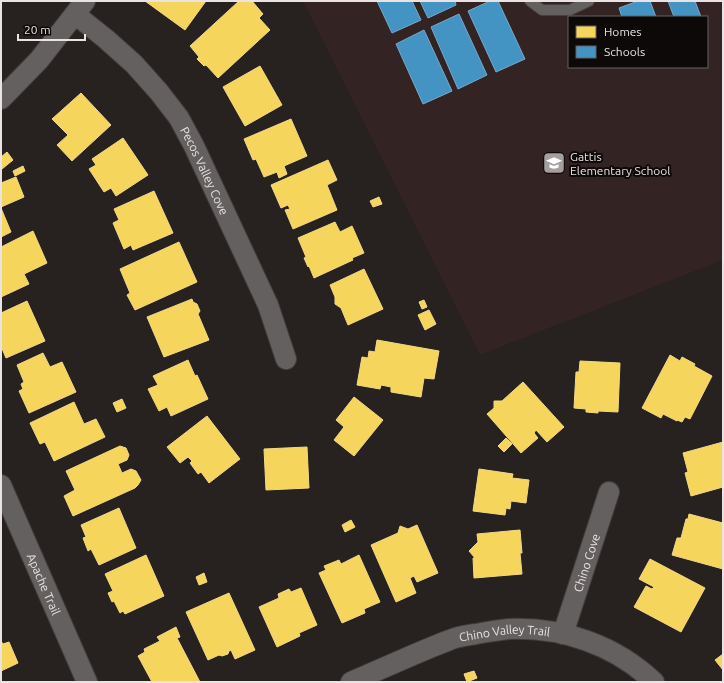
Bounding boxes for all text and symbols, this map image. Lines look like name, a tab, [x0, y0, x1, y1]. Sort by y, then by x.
scale bar	[18, 16, 85, 42]
legend	[568, 16, 708, 68]
text: 20 m	[24, 23, 51, 36]
text: Homes	[604, 25, 642, 38]
text: Schools	[604, 45, 645, 58]
street label: Pecos Valley Cove	[178, 124, 232, 217]
school or university icon: Gattis Elementary School	[541, 150, 567, 176]
place label: Gattis Elementary School	[570, 150, 670, 177]
street label: Chino Cove	[571, 532, 602, 593]
street label: Apache Trail	[25, 551, 63, 617]
street label: Chino Valley Trail	[458, 622, 551, 643]

